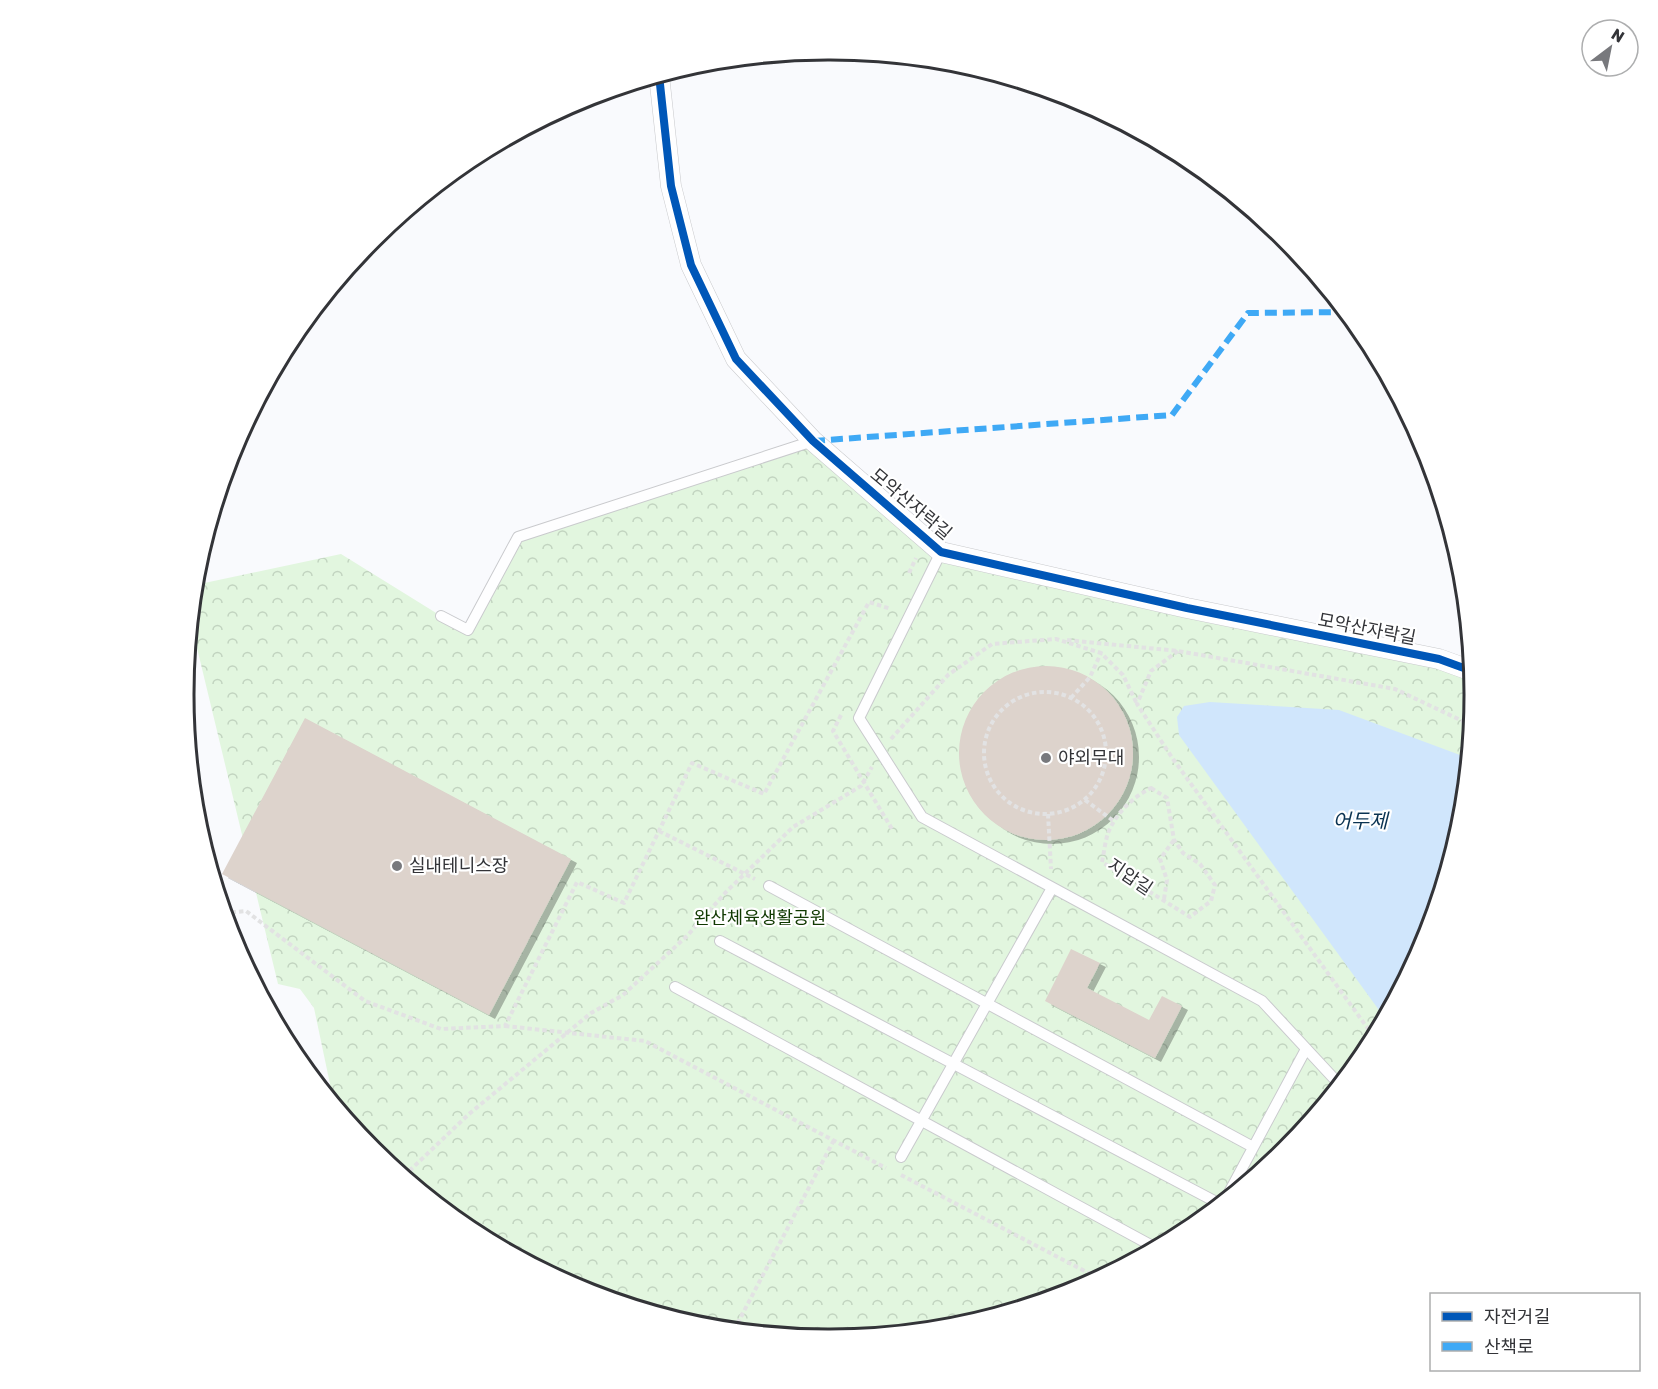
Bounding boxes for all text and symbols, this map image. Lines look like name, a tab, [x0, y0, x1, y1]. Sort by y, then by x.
north arrow	[1580, 18, 1640, 78]
text: N	[1608, 25, 1628, 47]
street label: 모악산자락길	[866, 464, 956, 544]
street label: 모악산자락길	[1316, 609, 1418, 649]
place label: 야외무대	[1058, 747, 1124, 769]
marker: 야외무대	[1039, 751, 1053, 765]
water label: 어두제	[1332, 809, 1390, 833]
street label: 지압길	[1103, 854, 1157, 900]
place label: 실내테니스장	[409, 855, 508, 877]
marker: 실내테니스장	[390, 859, 404, 873]
park label: 완산체육생활공원	[694, 907, 826, 929]
legend	[1430, 1293, 1640, 1371]
text: 자전거길	[1484, 1306, 1550, 1328]
text: 산책로	[1484, 1336, 1534, 1358]

